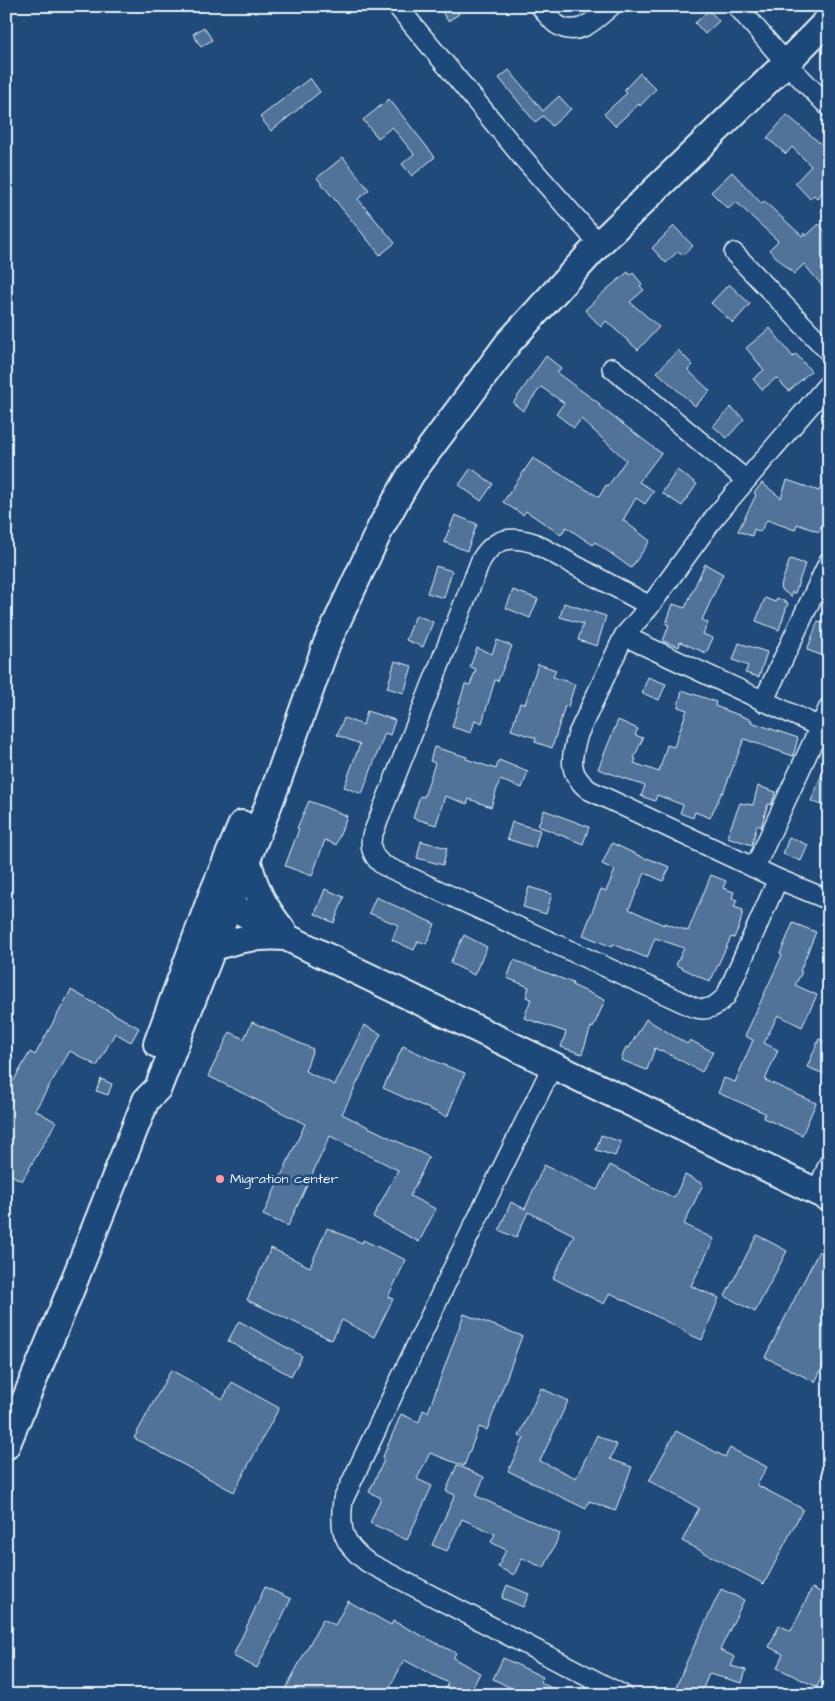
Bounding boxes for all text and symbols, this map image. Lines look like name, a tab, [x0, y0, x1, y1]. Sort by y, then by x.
place label: Migration center	[230, 1169, 339, 1189]
marker: Migration center	[214, 1173, 226, 1185]

